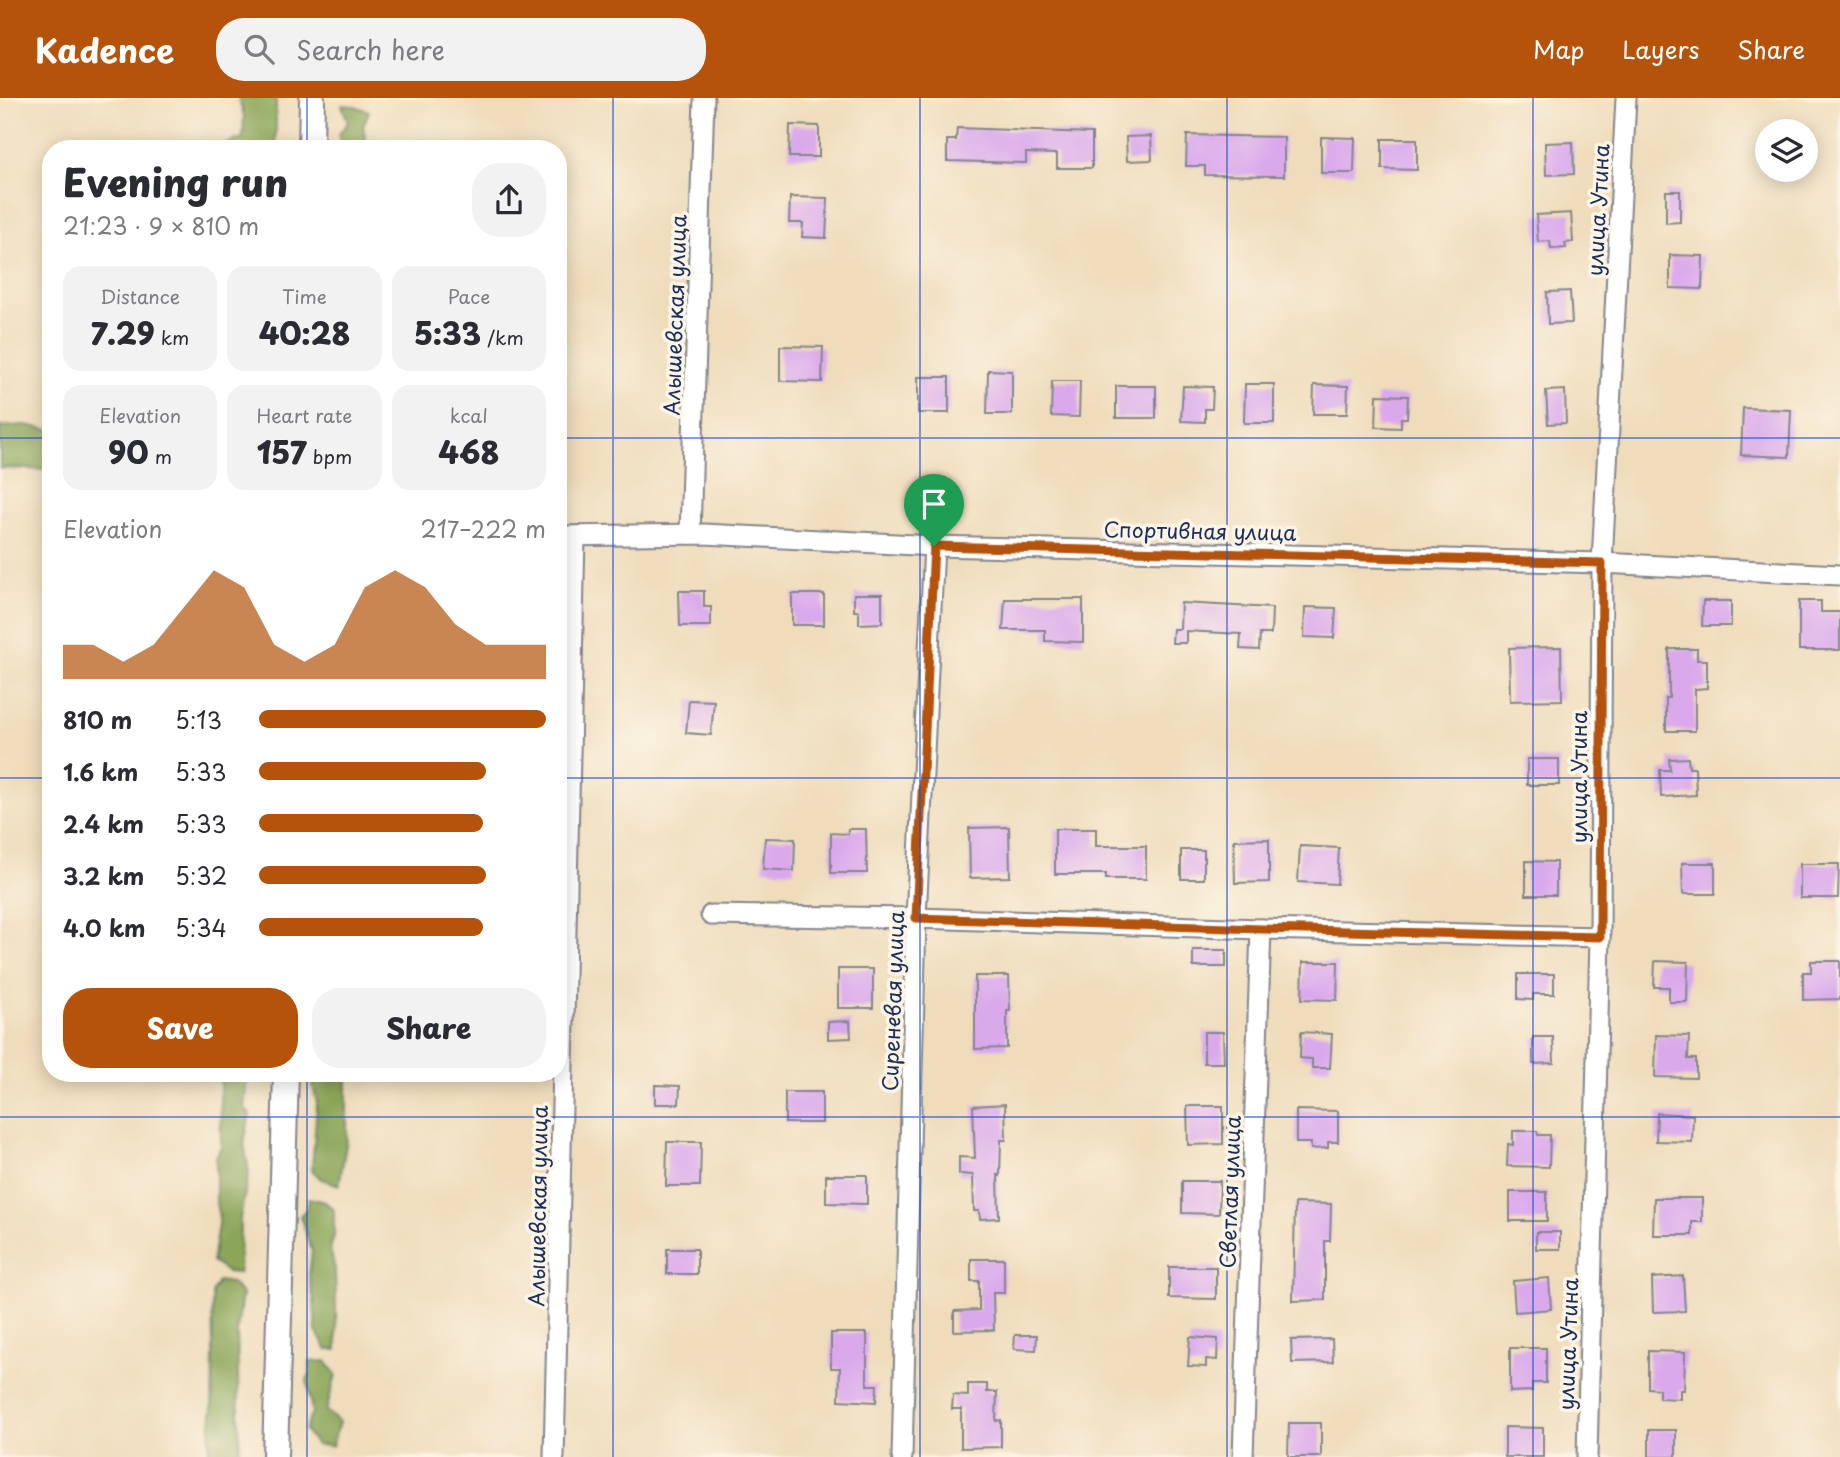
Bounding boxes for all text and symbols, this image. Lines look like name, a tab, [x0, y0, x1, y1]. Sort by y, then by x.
search box	[216, 18, 706, 81]
text: Kadence	[35, 24, 174, 74]
icon: search	[240, 30, 278, 68]
text: Search here	[296, 30, 445, 69]
text: Map	[1533, 31, 1584, 67]
text: Layers	[1622, 31, 1699, 67]
text: Share	[1737, 31, 1805, 67]
map controls	[1755, 119, 1818, 182]
button: layers	[1755, 119, 1818, 182]
street label: улица Утина	[1578, 142, 1616, 277]
text: Evening run	[63, 153, 288, 210]
button: share	[472, 163, 546, 237]
text: 21:23 · 9 × 810 m	[63, 208, 259, 243]
street label: Алышевская улица	[654, 213, 694, 416]
text: Distance	[100, 282, 180, 310]
text: Time	[282, 282, 327, 310]
text: Pace	[447, 282, 490, 310]
text: 7.29	[91, 310, 155, 355]
text: 40:28	[259, 310, 350, 355]
text: 5:33	[414, 310, 481, 355]
text: km	[155, 323, 189, 351]
text: /km	[481, 323, 524, 351]
text: Elevation	[99, 401, 181, 429]
text: Heart rate	[257, 401, 352, 429]
text: kcal	[450, 401, 488, 429]
text: 90	[108, 429, 149, 474]
text: 157	[257, 429, 307, 474]
text: 468	[438, 429, 499, 474]
text: m	[149, 442, 172, 470]
text: bpm	[307, 442, 352, 470]
pin	[904, 474, 964, 546]
icon: arrive	[915, 485, 953, 523]
text: Elevation	[63, 511, 162, 546]
text: 217–222 m	[420, 511, 546, 546]
street label: Спортивная улица	[1103, 512, 1298, 548]
text: 810 m	[63, 702, 132, 737]
text: 5:13	[175, 702, 222, 737]
street label: улица Утина	[1562, 710, 1594, 843]
text: 1.6 km	[63, 754, 138, 789]
text: 5:33	[175, 754, 227, 789]
text: 2.4 km	[63, 806, 144, 841]
text: 5:33	[175, 806, 227, 841]
text: 3.2 km	[63, 858, 144, 893]
text: 5:32	[175, 858, 227, 893]
street label: Сиреневая улица	[873, 909, 911, 1092]
text: 4.0 km	[63, 910, 146, 945]
text: 5:34	[175, 910, 227, 945]
button: Save	[63, 988, 298, 1068]
button: Share	[312, 988, 546, 1068]
street label: Алышевская улица	[519, 1104, 555, 1307]
street label: Светлая улица	[1210, 1114, 1248, 1269]
street label: улица Утина	[1549, 1277, 1585, 1411]

